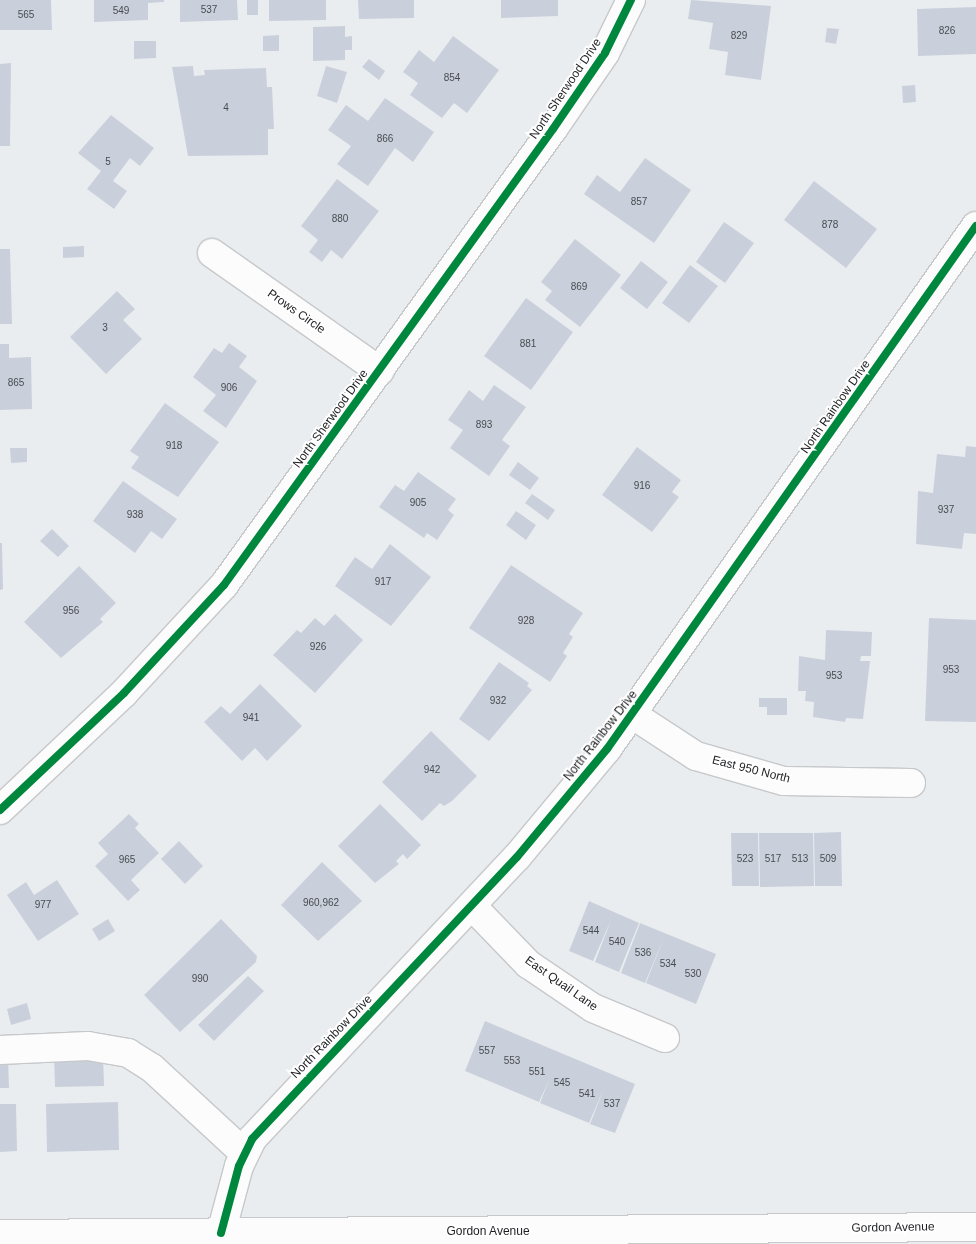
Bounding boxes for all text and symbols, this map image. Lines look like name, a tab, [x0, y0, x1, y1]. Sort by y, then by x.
house number: 537	[201, 4, 217, 16]
house number: 549	[113, 5, 129, 17]
house number: 565	[18, 9, 34, 21]
house number: 826	[939, 25, 955, 37]
house number: 829	[731, 30, 747, 42]
street label: North Sherwood Drive	[527, 36, 605, 142]
house number: 854	[444, 72, 460, 84]
house number: 4	[223, 102, 229, 114]
house number: 866	[377, 133, 393, 145]
house number: 5	[105, 156, 111, 168]
house number: 857	[631, 196, 647, 208]
house number: 880	[332, 213, 348, 225]
house number: 878	[822, 219, 838, 231]
house number: 869	[571, 281, 587, 293]
street label: Prows Circle	[264, 287, 328, 337]
house number: 3	[102, 322, 108, 334]
house number: 881	[520, 338, 536, 350]
street label: North Rainbow Drive	[798, 358, 874, 456]
street label: North Sherwood Drive	[290, 367, 372, 471]
house number: 865	[8, 377, 24, 389]
house number: 906	[221, 382, 237, 394]
house number: 893	[476, 419, 492, 431]
house number: 918	[166, 440, 182, 452]
house number: 916	[634, 480, 650, 492]
house number: 905	[410, 497, 426, 509]
house number: 937	[938, 504, 954, 516]
house number: 938	[127, 509, 143, 521]
house number: 917	[375, 576, 391, 588]
house number: 956	[63, 605, 79, 617]
house number: 928	[518, 615, 534, 627]
house number: 926	[310, 641, 326, 653]
house number: 953	[943, 664, 959, 676]
house number: 953	[826, 670, 842, 682]
street label: North Rainbow Drive	[561, 688, 641, 784]
house number: 932	[490, 695, 506, 707]
house number: 941	[243, 712, 259, 724]
street label: East 950 North	[710, 753, 792, 787]
house number: 942	[424, 764, 440, 776]
house number: 523	[737, 853, 753, 865]
house number: 517	[765, 853, 781, 865]
house number: 513	[792, 853, 808, 865]
house number: 509	[820, 853, 836, 865]
house number: 965	[119, 854, 135, 866]
house number: 960,962	[303, 897, 339, 909]
house number: 977	[35, 899, 51, 911]
house number: 544	[583, 925, 599, 937]
house number: 540	[609, 936, 625, 948]
house number: 536	[635, 947, 651, 959]
street label: East Quail Lane	[522, 954, 600, 1014]
house number: 534	[660, 958, 676, 970]
house number: 530	[685, 968, 701, 980]
house number: 990	[192, 973, 208, 985]
street label: North Rainbow Drive	[288, 992, 376, 1082]
house number: 557	[479, 1045, 495, 1057]
house number: 553	[504, 1055, 520, 1067]
house number: 551	[529, 1066, 545, 1078]
house number: 545	[554, 1077, 570, 1089]
house number: 541	[579, 1088, 595, 1100]
house number: 537	[604, 1098, 620, 1110]
street label: Gordon Avenue	[851, 1220, 935, 1236]
street label: Gordon Avenue	[446, 1225, 530, 1239]

